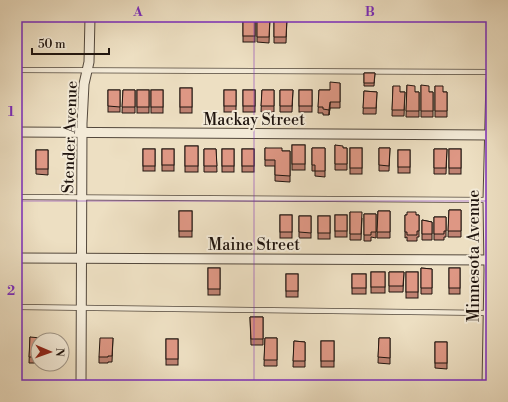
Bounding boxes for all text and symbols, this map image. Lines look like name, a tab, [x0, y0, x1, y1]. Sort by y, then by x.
text: A	[132, 4, 143, 20]
text: B	[365, 4, 375, 20]
scale bar	[32, 30, 109, 56]
text: 50 m	[38, 37, 66, 52]
street label: Stender Avenue	[58, 80, 82, 194]
text: 1	[8, 104, 15, 120]
street label: Mackay Street	[203, 110, 305, 130]
street label: Minnesota Avenue	[464, 190, 484, 322]
street label: Maine Street	[208, 235, 300, 255]
text: 2	[7, 283, 15, 299]
north arrow	[30, 332, 70, 372]
text: N	[52, 348, 66, 357]

